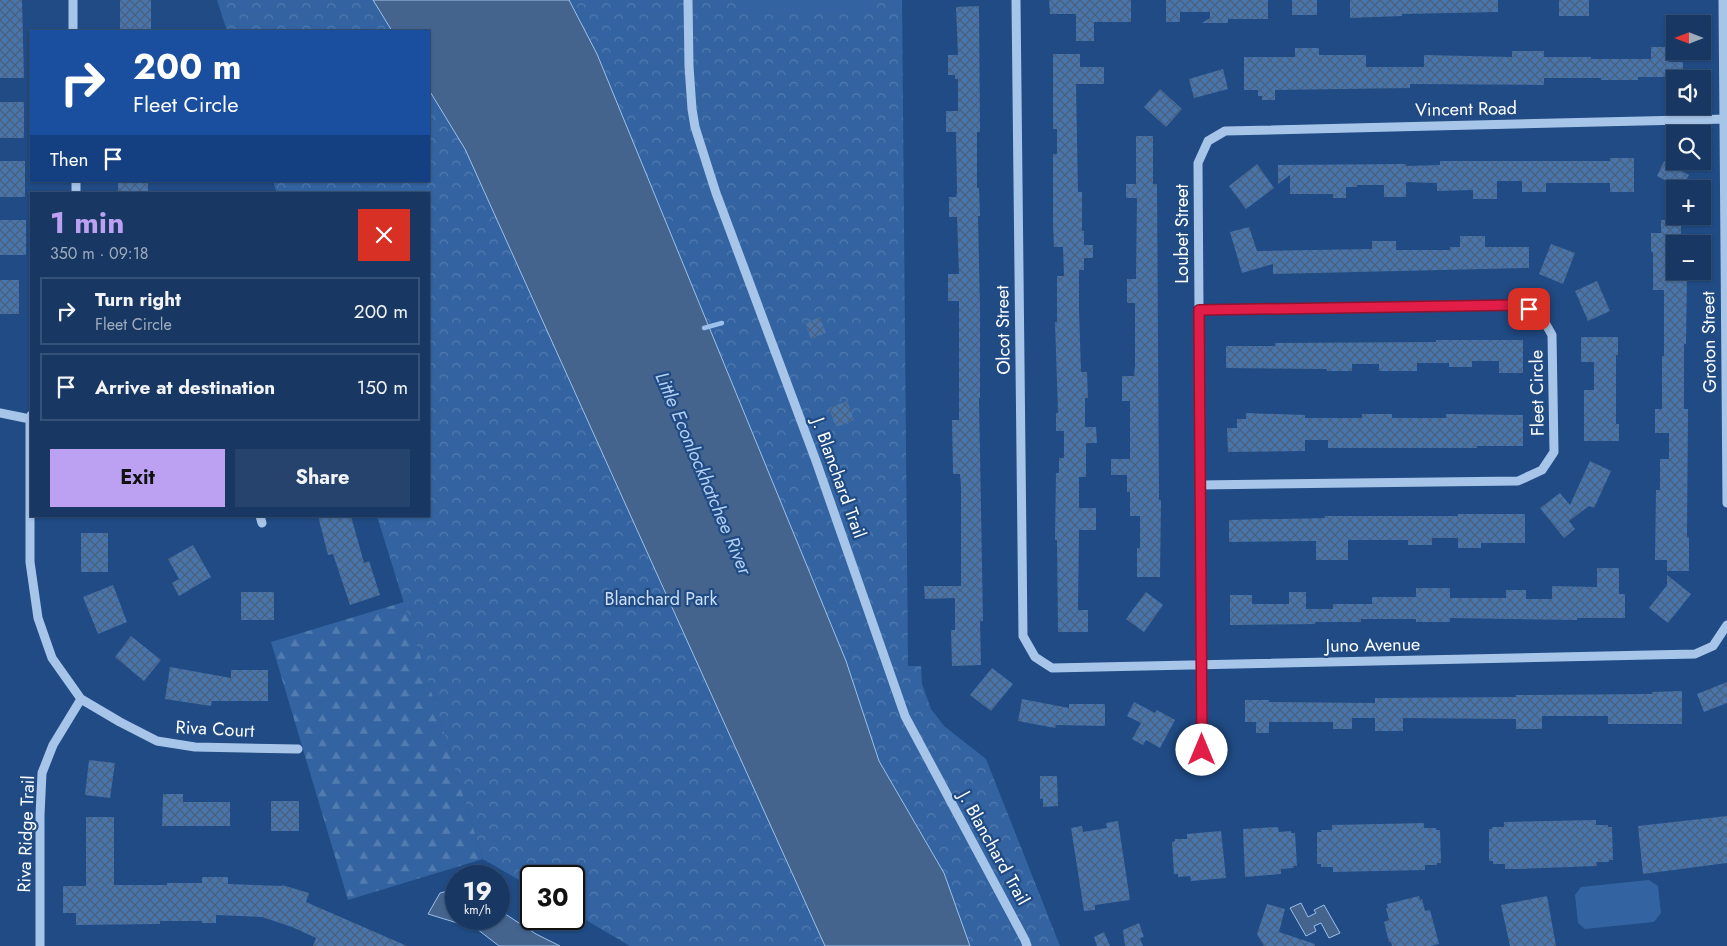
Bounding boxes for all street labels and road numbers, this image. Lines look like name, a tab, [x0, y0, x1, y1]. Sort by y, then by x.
street label: Vincent Road	[1415, 95, 1517, 123]
street label: Loubet Street	[1169, 184, 1195, 284]
street label: Olcot Street	[989, 284, 1017, 375]
street label: Groton Street	[1695, 290, 1723, 393]
street label: Fleet Circle	[1523, 350, 1551, 436]
street label: J. Blanchard Trail	[804, 412, 873, 542]
street label: Juno Avenue	[1324, 631, 1420, 659]
street label: Riva Court	[175, 714, 256, 744]
street label: Riva Ridge Trail	[11, 775, 41, 893]
street label: J. Blanchard Trail	[951, 785, 1036, 910]

